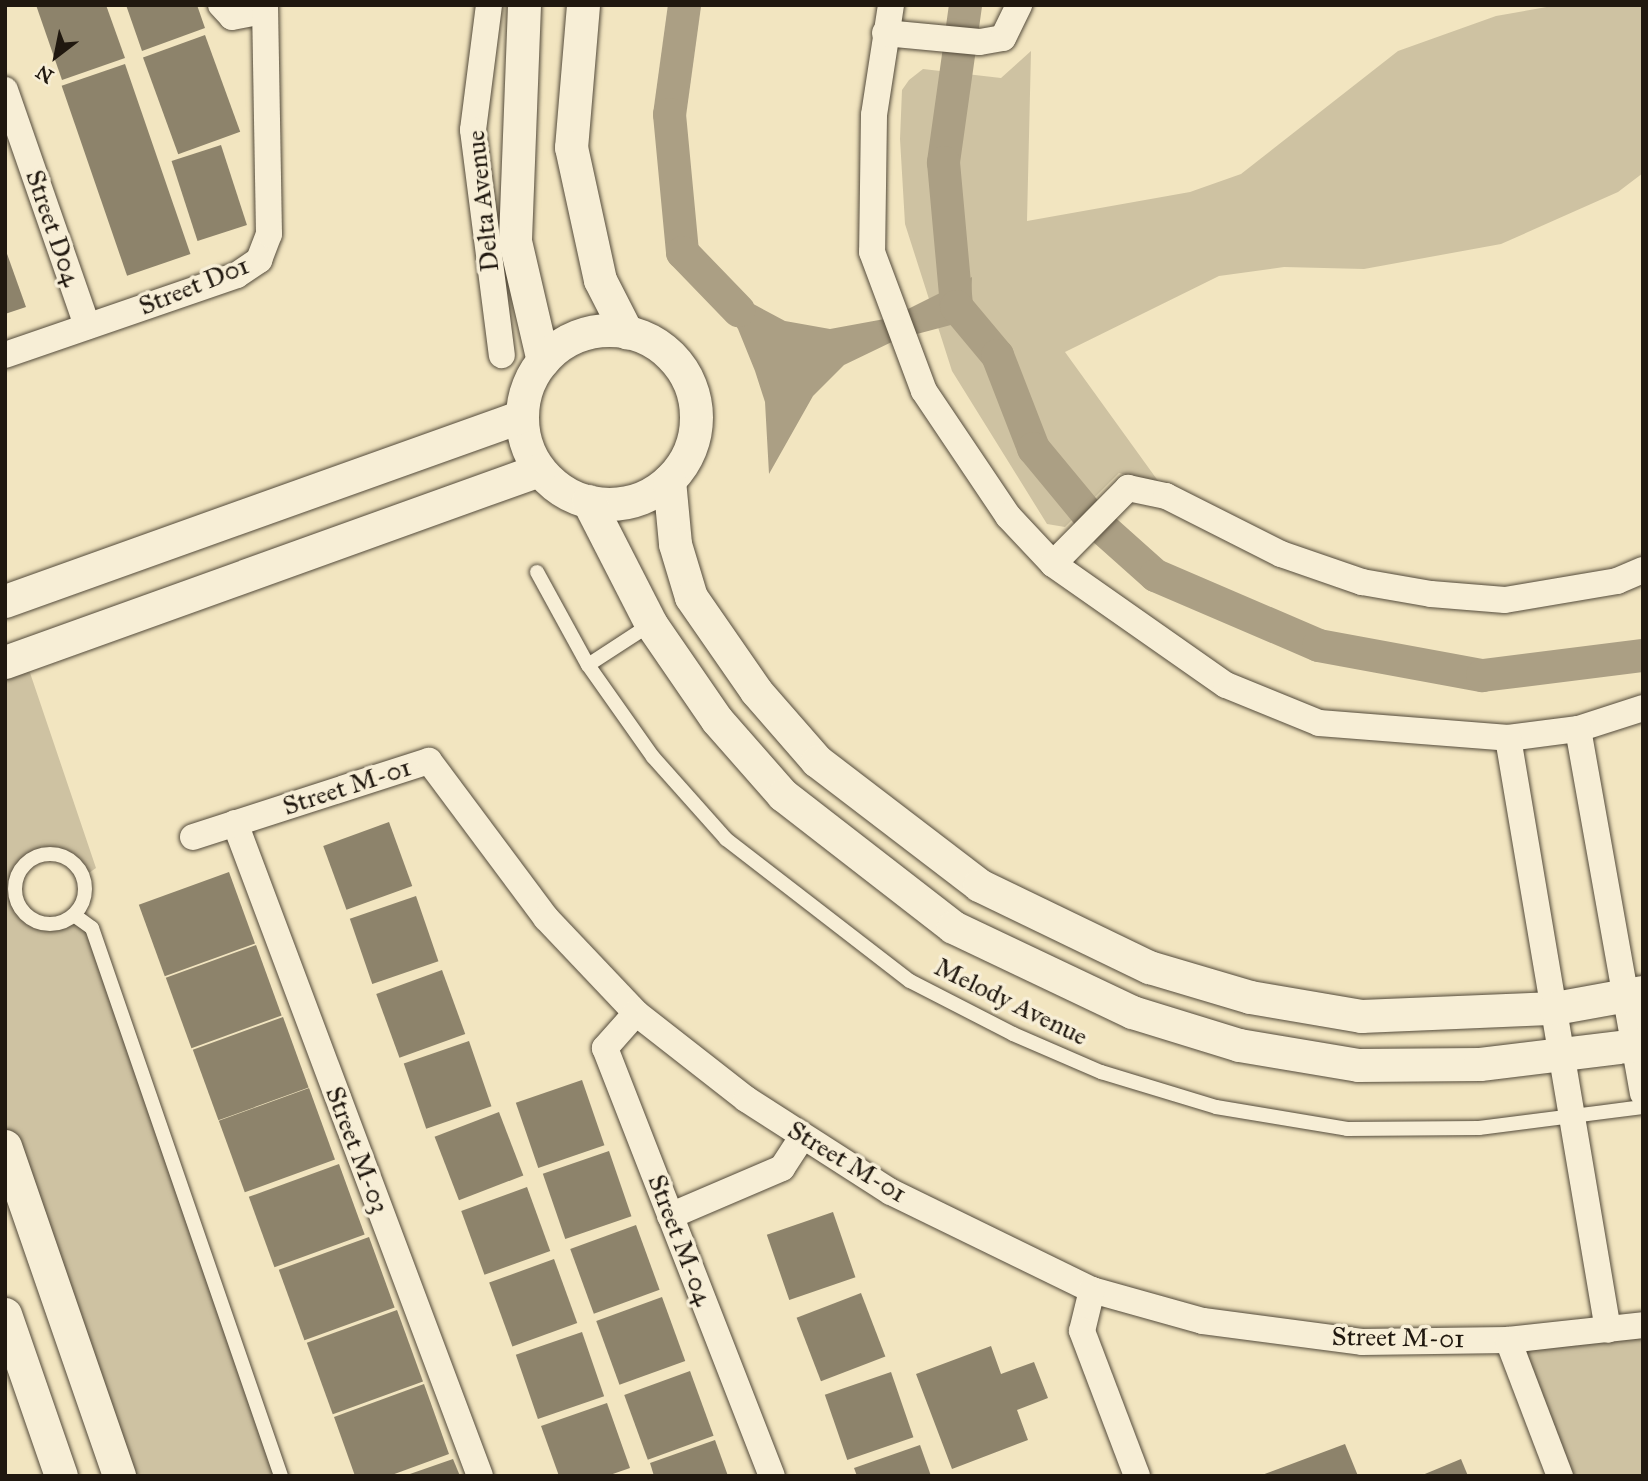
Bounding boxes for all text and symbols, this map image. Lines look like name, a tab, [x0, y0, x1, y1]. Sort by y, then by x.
north arrow	[21, 21, 91, 91]
text: N	[32, 60, 58, 88]
street label: Delta Avenue	[460, 129, 506, 273]
street label: Street D04	[19, 166, 87, 290]
street label: Street D01	[134, 250, 254, 322]
street label: Street M-01	[279, 752, 415, 822]
street label: Melody Avenue	[929, 952, 1093, 1052]
street label: Street M-03	[319, 1082, 395, 1218]
street label: Street M-01	[782, 1114, 912, 1210]
street label: Street M-04	[641, 1170, 719, 1310]
street label: Street M-01	[1331, 1321, 1465, 1355]

